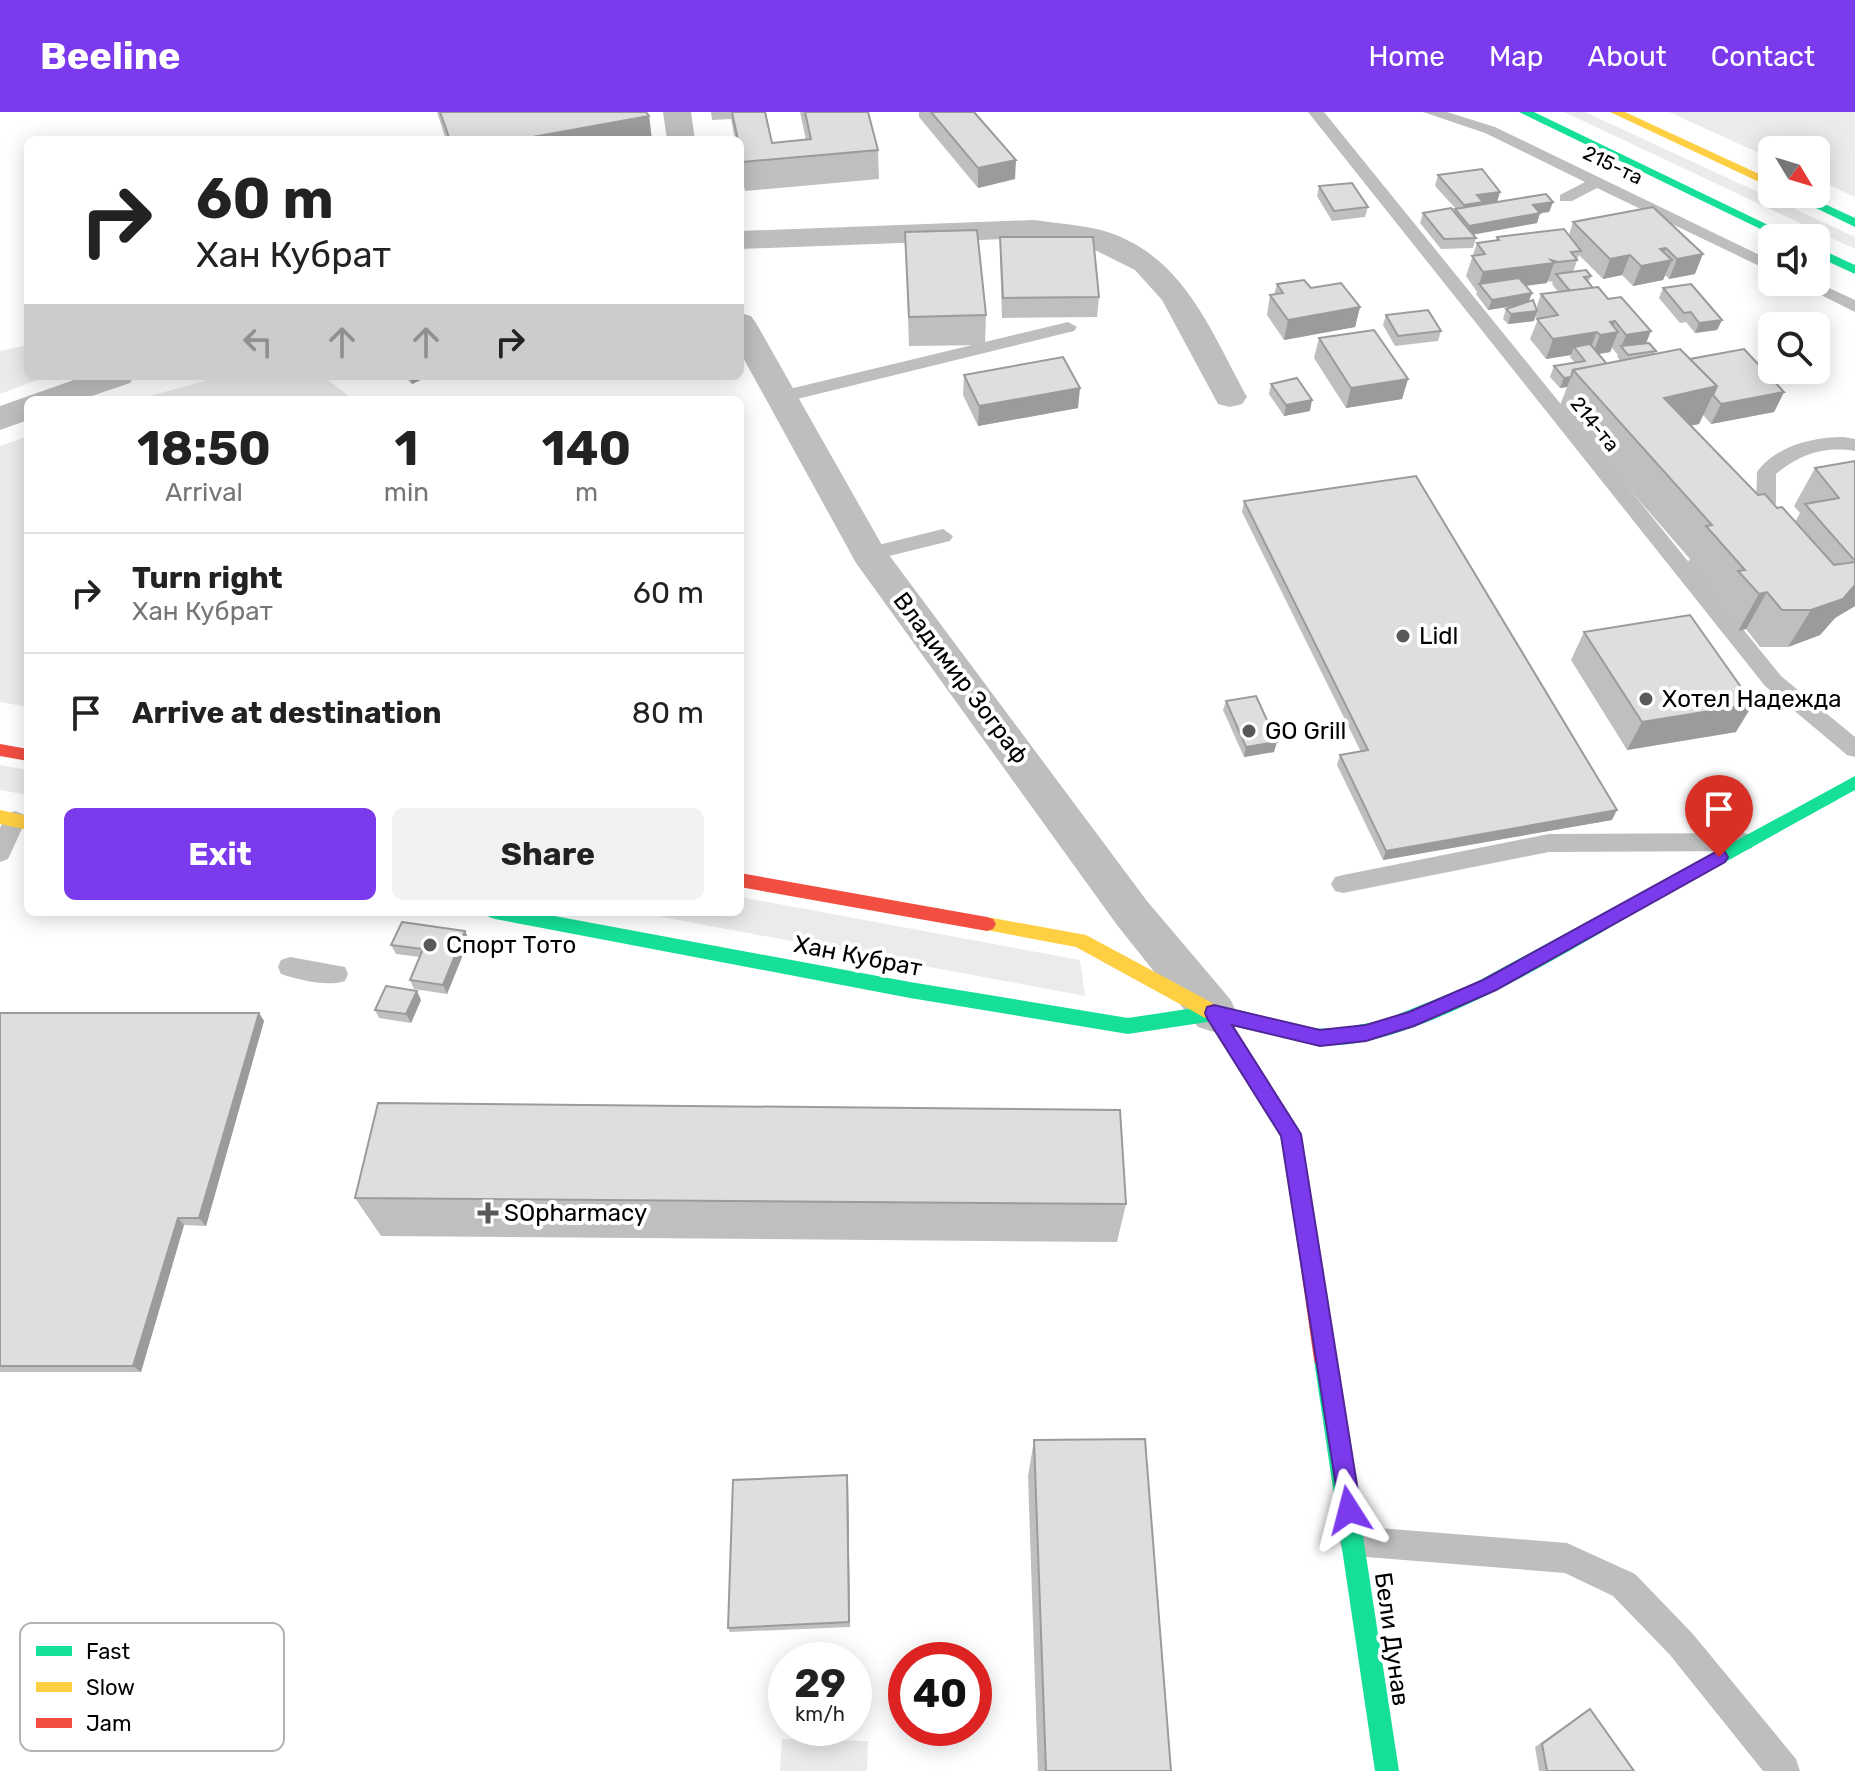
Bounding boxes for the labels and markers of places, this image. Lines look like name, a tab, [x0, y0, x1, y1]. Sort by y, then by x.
place label: Lidl	[1419, 622, 1458, 650]
marker: Lidl	[1394, 627, 1412, 645]
place label: Хотел Надежда	[1662, 685, 1841, 713]
marker: Хотел Надежда	[1637, 690, 1655, 708]
place label: GO Grill	[1265, 717, 1346, 745]
marker: GO Grill	[1240, 722, 1258, 740]
pin	[1685, 775, 1753, 857]
place label: Спорт Тото	[446, 931, 576, 959]
marker: Спорт Тото	[421, 936, 439, 954]
place label: SOpharmacy	[504, 1199, 647, 1227]
marker: SOpharmacy	[479, 1204, 497, 1222]

